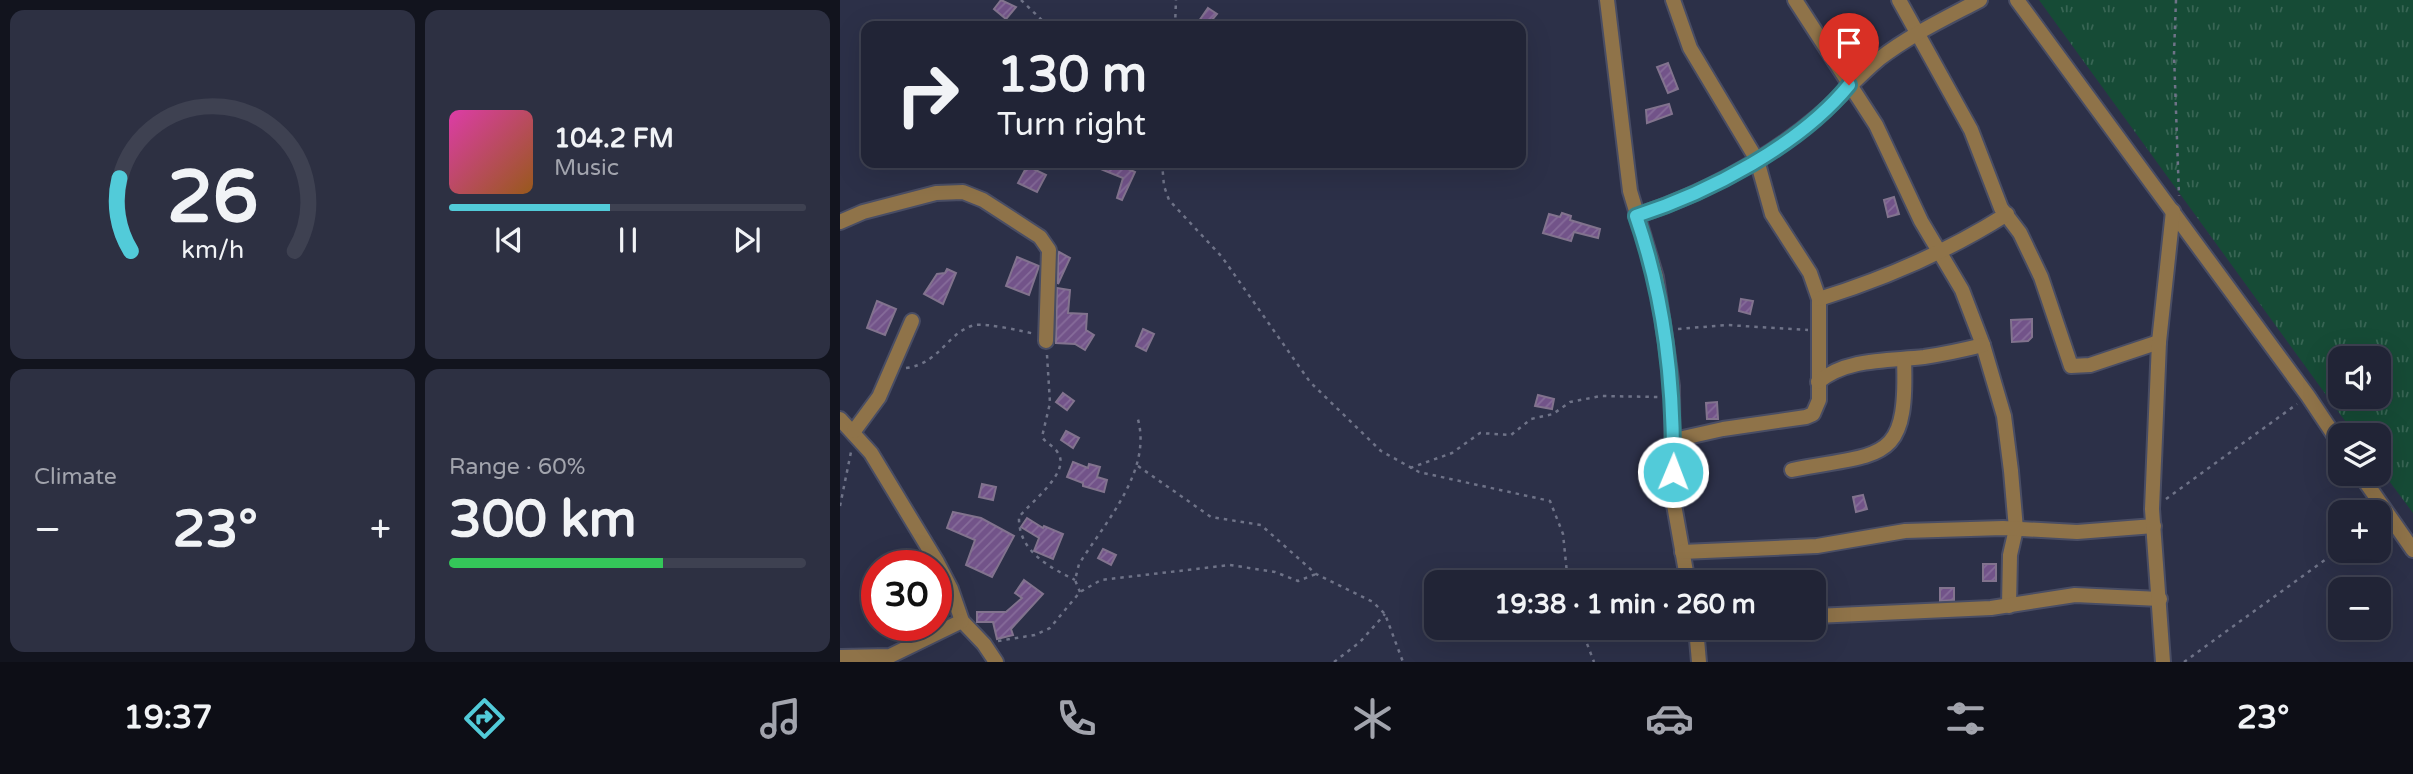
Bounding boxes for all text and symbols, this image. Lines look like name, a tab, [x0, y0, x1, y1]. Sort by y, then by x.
pin	[1819, 13, 1879, 85]
icon: arrive	[1830, 24, 1868, 62]
text: 130 m	[997, 46, 1147, 105]
icon: right	[882, 49, 973, 140]
text: Turn right	[997, 106, 1146, 144]
text: 104.2 FM	[554, 123, 674, 154]
text: 26	[167, 154, 258, 242]
text: Music	[554, 154, 619, 182]
icon: previous	[490, 221, 528, 259]
icon: pause	[609, 221, 647, 259]
icon: next	[728, 221, 766, 259]
text: km/h	[181, 235, 244, 265]
map controls	[2328, 346, 2391, 640]
button: sound	[2328, 346, 2391, 409]
button: layers	[2328, 423, 2391, 486]
position arrow	[1636, 435, 1710, 509]
text: Range · 60%	[449, 453, 585, 481]
text: Climate	[34, 463, 117, 491]
text: 300 km	[449, 488, 637, 551]
text: 23°	[173, 498, 258, 561]
button: +	[2328, 500, 2391, 563]
text: −	[34, 507, 61, 553]
text: +	[370, 507, 391, 553]
speed limit sign: 30	[861, 550, 952, 641]
button: −	[2328, 577, 2391, 640]
text: 19:38 · 1 min · 260 m	[1494, 589, 1756, 620]
icon: directions	[460, 694, 509, 743]
icon: music	[756, 694, 805, 743]
icon: phone	[1052, 694, 1101, 743]
icon: climate	[1348, 694, 1397, 743]
icon: car	[1645, 694, 1694, 743]
icon: filters	[1941, 694, 1990, 743]
text: 19:37	[124, 699, 212, 737]
text: 23°	[2237, 699, 2289, 737]

